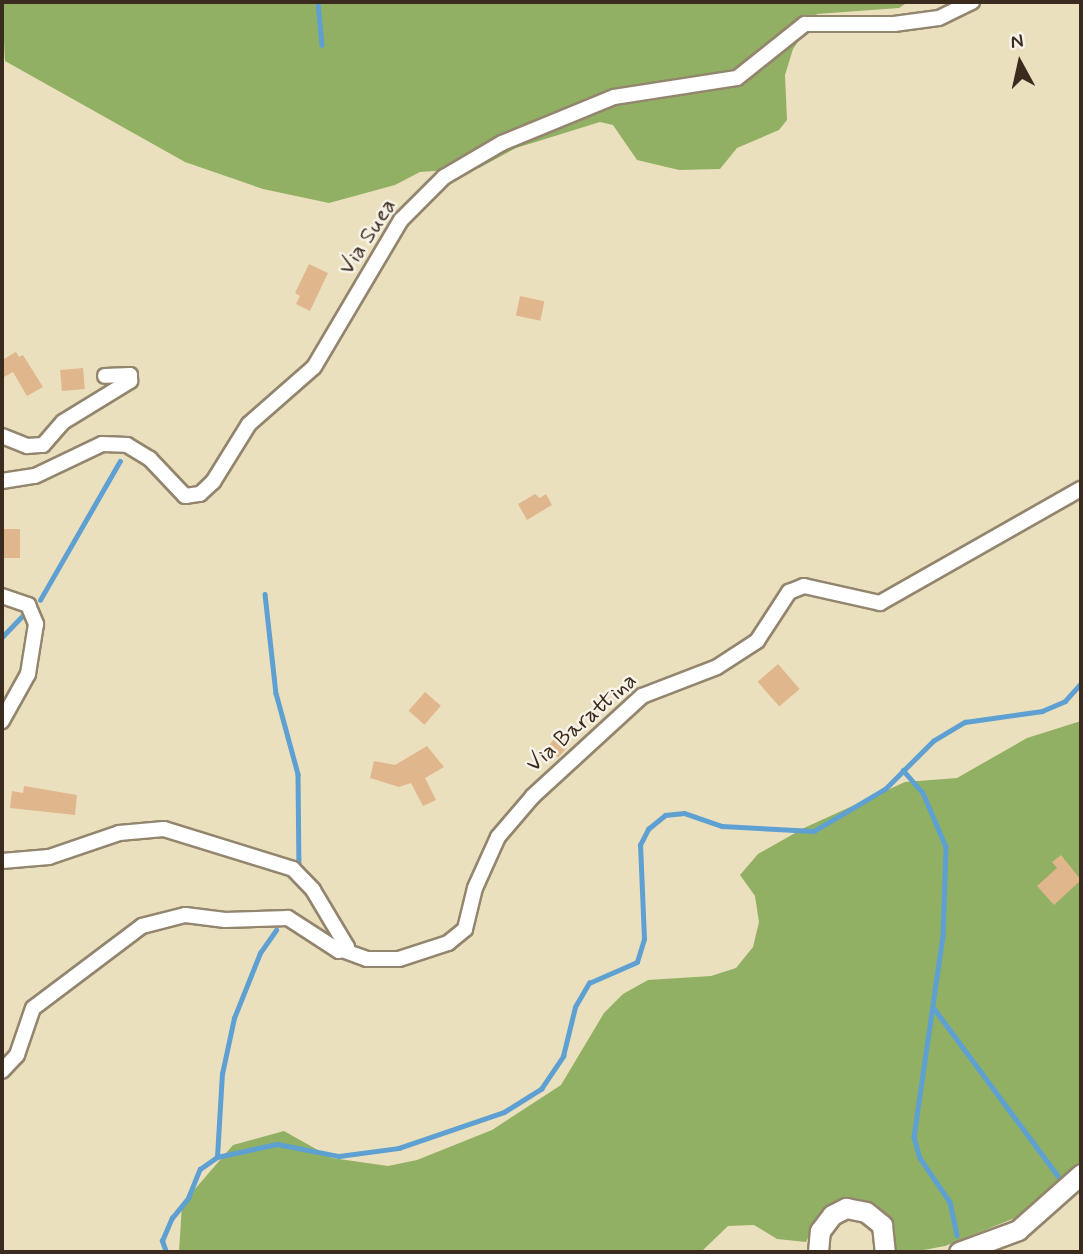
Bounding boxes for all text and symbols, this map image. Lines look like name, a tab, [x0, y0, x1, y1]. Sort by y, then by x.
north arrow	[985, 28, 1055, 98]
text: N	[1009, 28, 1025, 55]
street label: Via Suea	[333, 194, 403, 280]
street label: Via Barattina	[522, 668, 642, 778]

